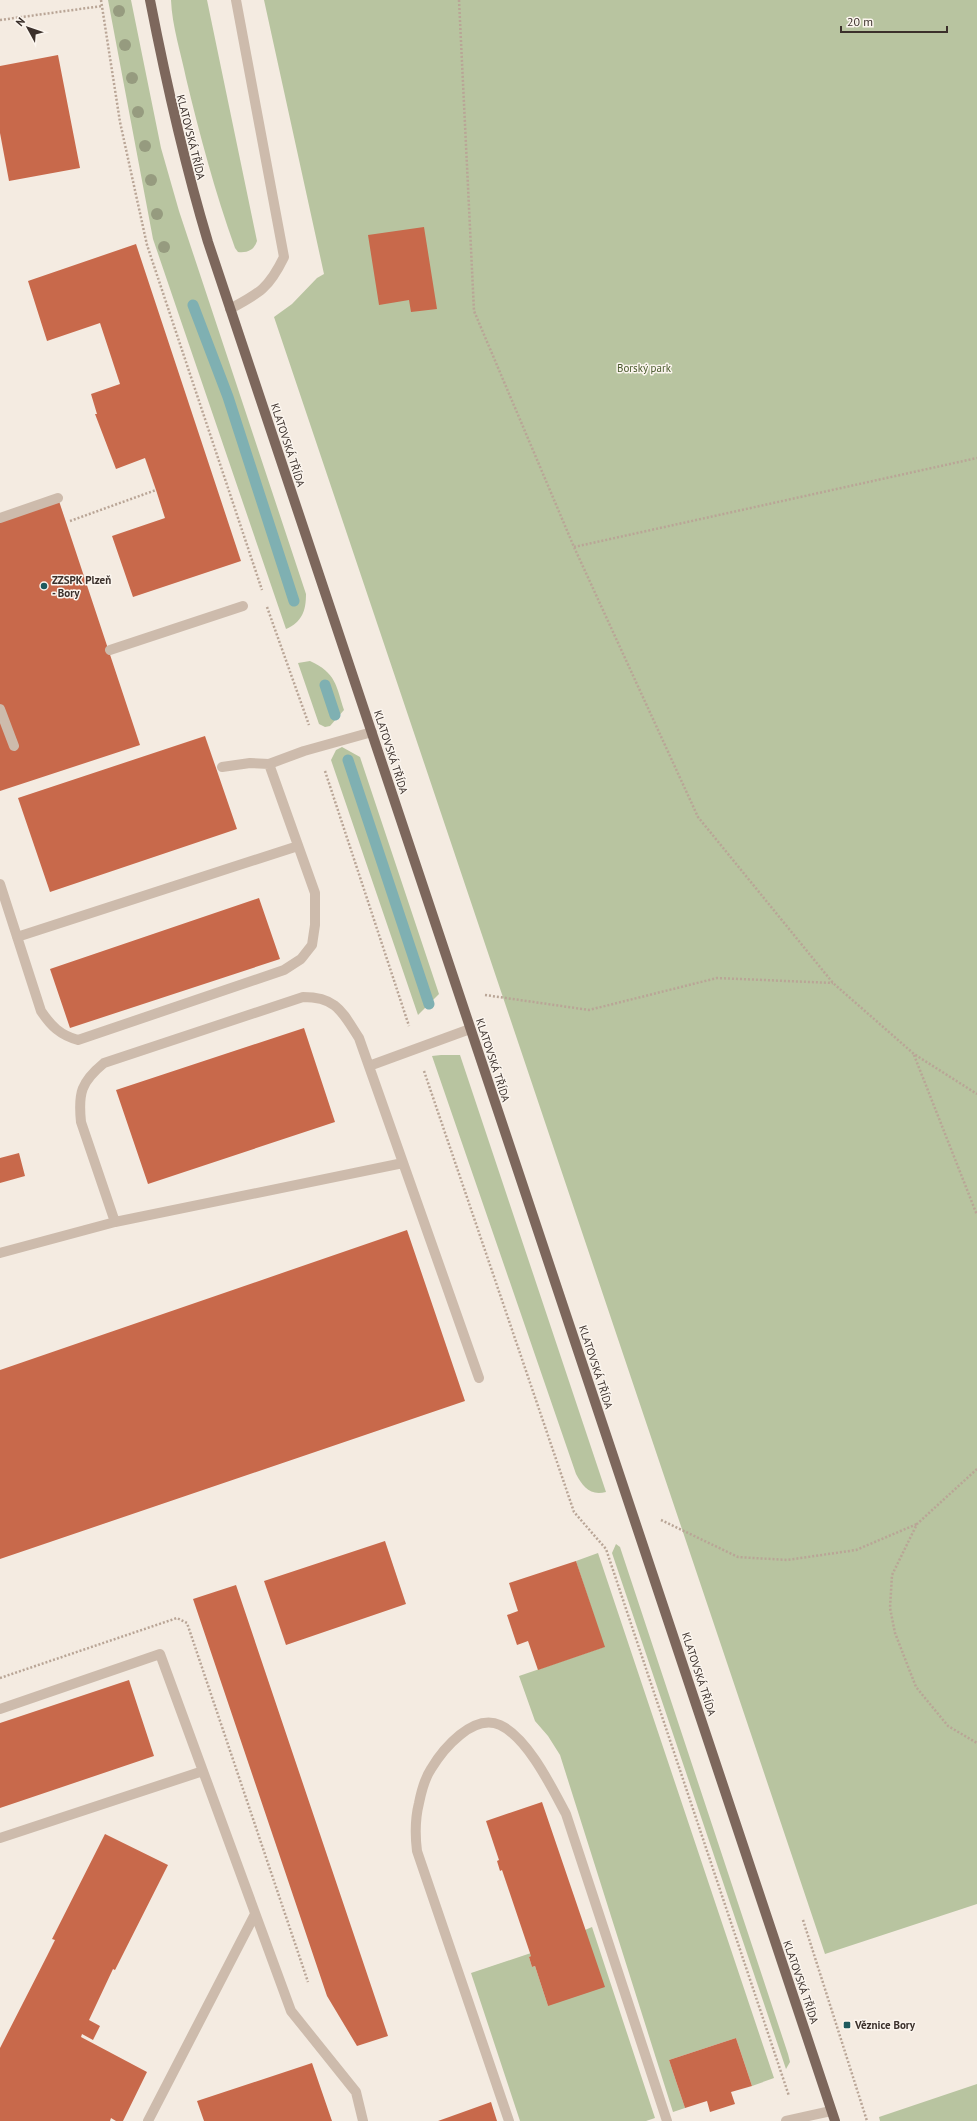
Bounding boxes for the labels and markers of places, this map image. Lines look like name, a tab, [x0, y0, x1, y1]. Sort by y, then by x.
place label: ZZSPK Plzeň - Bory	[52, 573, 111, 600]
marker: ZZSPK Plzeň - Bory	[39, 581, 49, 591]
place label: Věznice Bory	[854, 2018, 916, 2032]
marker: Věznice Bory	[842, 2020, 852, 2030]

